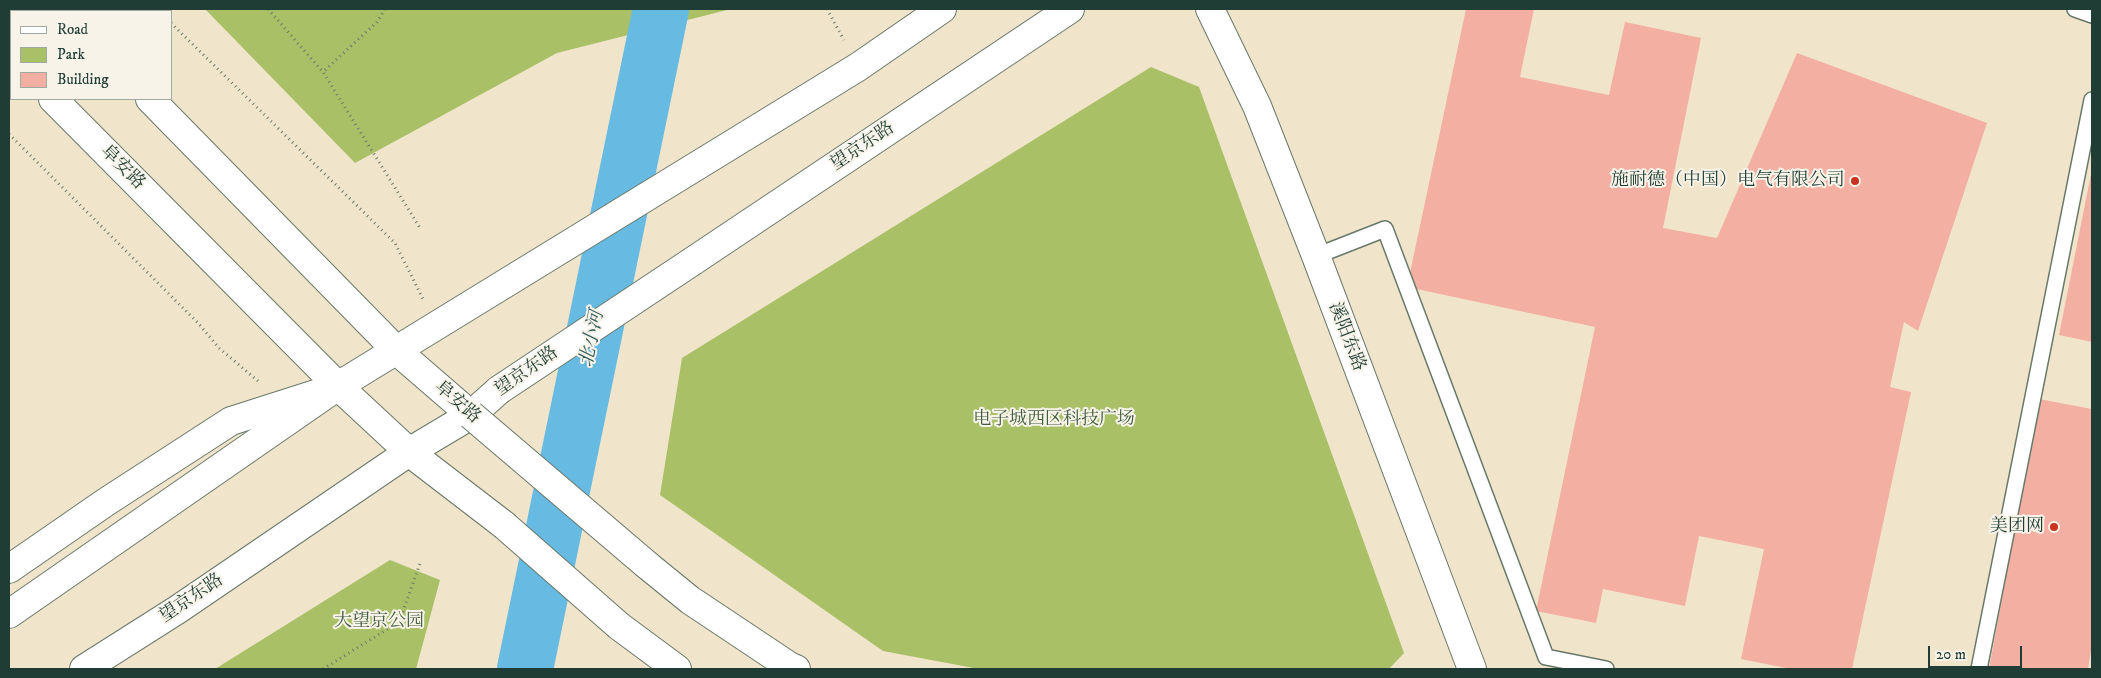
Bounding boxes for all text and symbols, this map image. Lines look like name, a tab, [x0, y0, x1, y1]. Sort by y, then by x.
legend	[10, 10, 172, 100]
text: Road	[57, 20, 88, 39]
text: Park	[57, 45, 85, 64]
text: Building	[57, 70, 109, 89]
street label: 望京东路	[827, 118, 899, 176]
street label: 阜安路	[95, 141, 149, 195]
place label: 施耐德（中国）电气有限公司	[1611, 170, 1845, 192]
marker: 施耐德（中国）电气有限公司	[1849, 175, 1861, 187]
street label: 溪阳东路	[1323, 300, 1369, 374]
water label: 北小河	[576, 309, 610, 369]
street label: 望京东路	[491, 343, 563, 401]
street label: 阜安路	[430, 377, 484, 429]
park label: 电子城西区科技广场	[973, 409, 1135, 431]
place label: 美团网	[1990, 516, 2044, 538]
marker: 美团网	[2048, 521, 2060, 533]
street label: 望京东路	[156, 570, 228, 628]
park label: 大望京公园	[334, 611, 424, 633]
scale bar	[1931, 636, 2025, 668]
text: 20 m	[1936, 645, 1966, 664]

